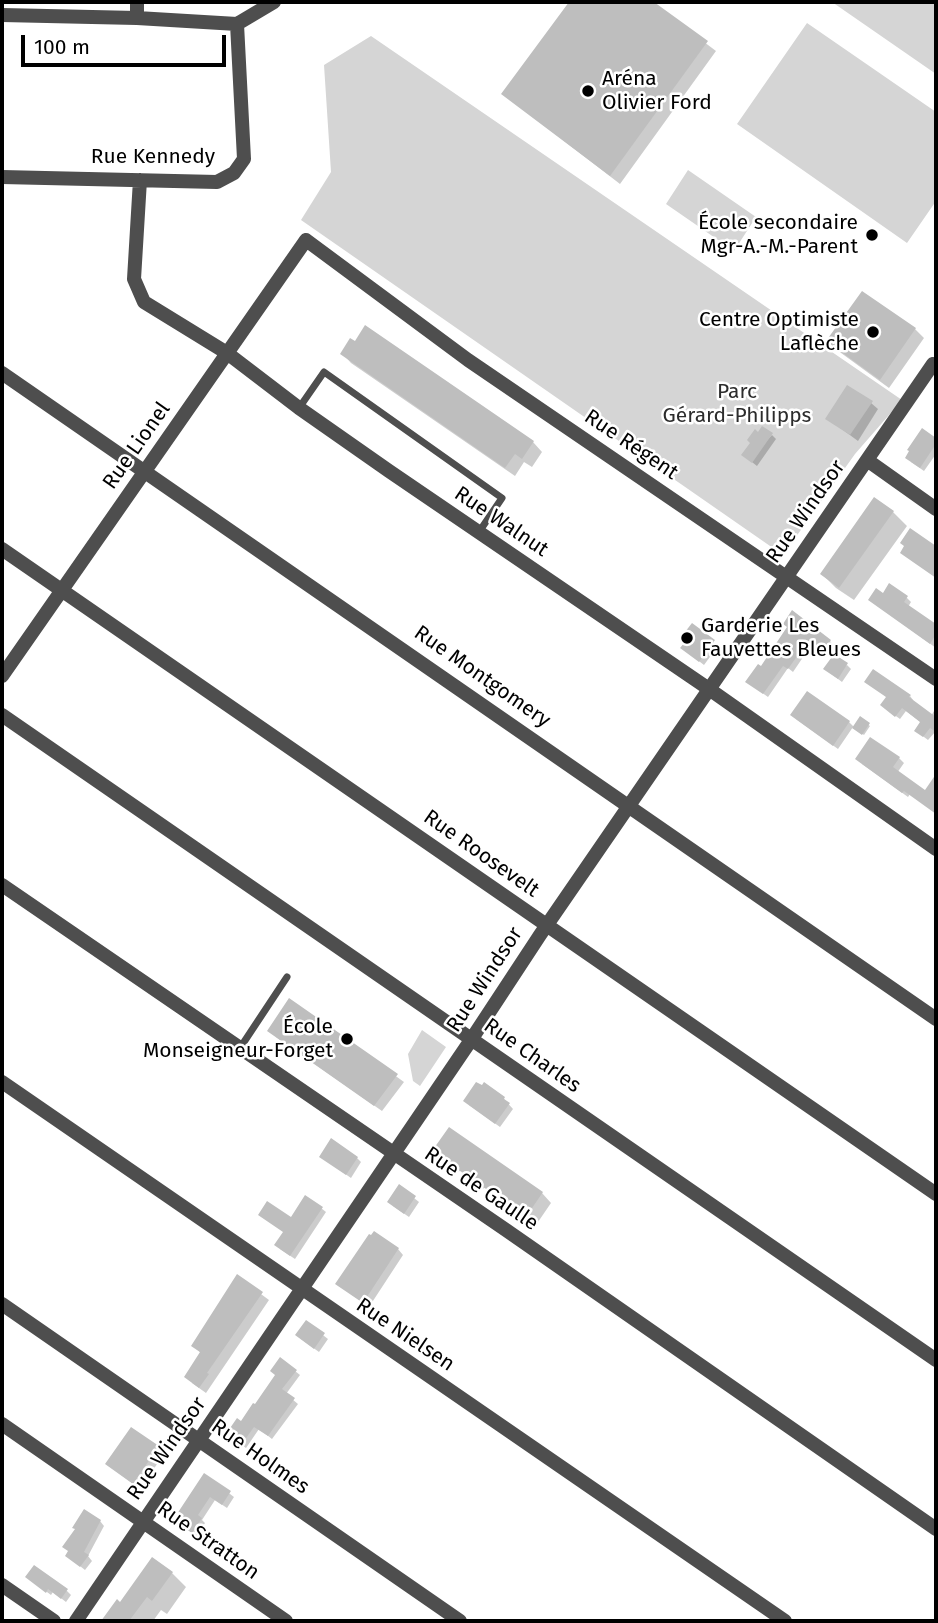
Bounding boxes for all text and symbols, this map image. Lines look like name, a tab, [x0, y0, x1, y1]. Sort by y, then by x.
scale bar	[24, 21, 229, 65]
text: 100 m	[34, 34, 90, 60]
place label: Aréna Olivier Ford	[602, 66, 712, 116]
marker: Aréna Olivier Ford	[580, 83, 596, 99]
street label: Rue Kennedy	[91, 144, 215, 170]
place label: École secondaire Mgr-A.-M.-Parent	[698, 210, 858, 260]
marker: École secondaire Mgr-A.-M.-Parent	[864, 227, 880, 243]
place label: Centre Optimiste Laflèche	[699, 307, 859, 357]
marker: Centre Optimiste Laflèche	[865, 324, 881, 340]
park label: Parc Gérard-Philipps	[663, 379, 811, 429]
street label: Rue Lionel	[98, 398, 176, 494]
street label: Rue Régent	[579, 404, 683, 486]
street label: Rue Windsor	[761, 456, 851, 568]
street label: Rue Walnut	[449, 481, 553, 563]
place label: Garderie Les Fauvettes Bleues	[701, 613, 861, 663]
street label: Rue Montgomery	[409, 621, 555, 733]
marker: Garderie Les Fauvettes Bleues	[679, 630, 695, 646]
street label: Rue Roosevelt	[418, 805, 544, 903]
street label: Rue Windsor	[442, 923, 528, 1037]
street label: Rue Charles	[479, 1013, 585, 1099]
place label: École Monseigneur-Forget	[143, 1014, 333, 1064]
marker: École Monseigneur-Forget	[339, 1031, 355, 1047]
street label: Rue de Gaulle	[419, 1142, 543, 1236]
street label: Rue Nielsen	[351, 1293, 459, 1377]
street label: Rue Windsor	[122, 1393, 212, 1505]
street label: Rue Holmes	[206, 1414, 314, 1500]
street label: Rue Stratton	[152, 1497, 264, 1585]

